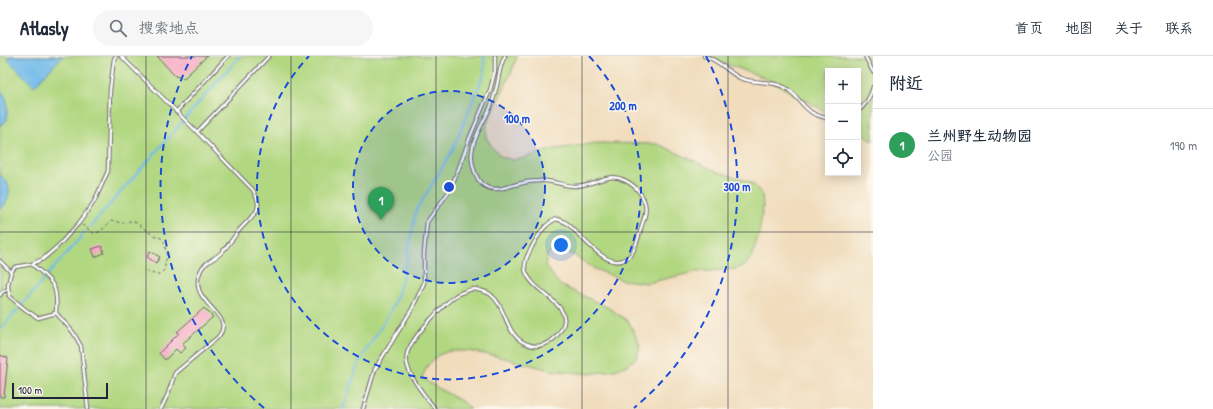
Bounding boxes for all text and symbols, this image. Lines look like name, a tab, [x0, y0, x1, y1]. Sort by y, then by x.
search box	[93, 10, 373, 46]
text: Atlasly	[20, 15, 69, 41]
icon: search	[107, 17, 129, 39]
text: 搜索地点	[139, 17, 199, 38]
text: 首页	[1015, 18, 1043, 37]
text: 地图	[1065, 18, 1093, 37]
text: 关于	[1115, 18, 1143, 37]
text: 联系	[1165, 18, 1193, 37]
map controls	[825, 68, 861, 176]
button: +	[825, 68, 861, 104]
text: 附近	[889, 71, 923, 94]
text: 200 m	[609, 97, 637, 114]
button: −	[825, 104, 861, 140]
text: 100 m	[504, 110, 530, 127]
text: 兰州野生动物园	[927, 125, 1032, 146]
text: 1	[900, 136, 904, 154]
text: 190 m	[1170, 136, 1197, 154]
button: locate	[825, 140, 861, 176]
text: 公园	[927, 146, 953, 164]
text: 300 m	[723, 178, 751, 195]
centre of rings	[442, 180, 456, 194]
pin: 1	[368, 187, 394, 220]
your location	[551, 235, 571, 255]
scale bar	[12, 381, 108, 400]
text: 100 m	[18, 383, 42, 397]

